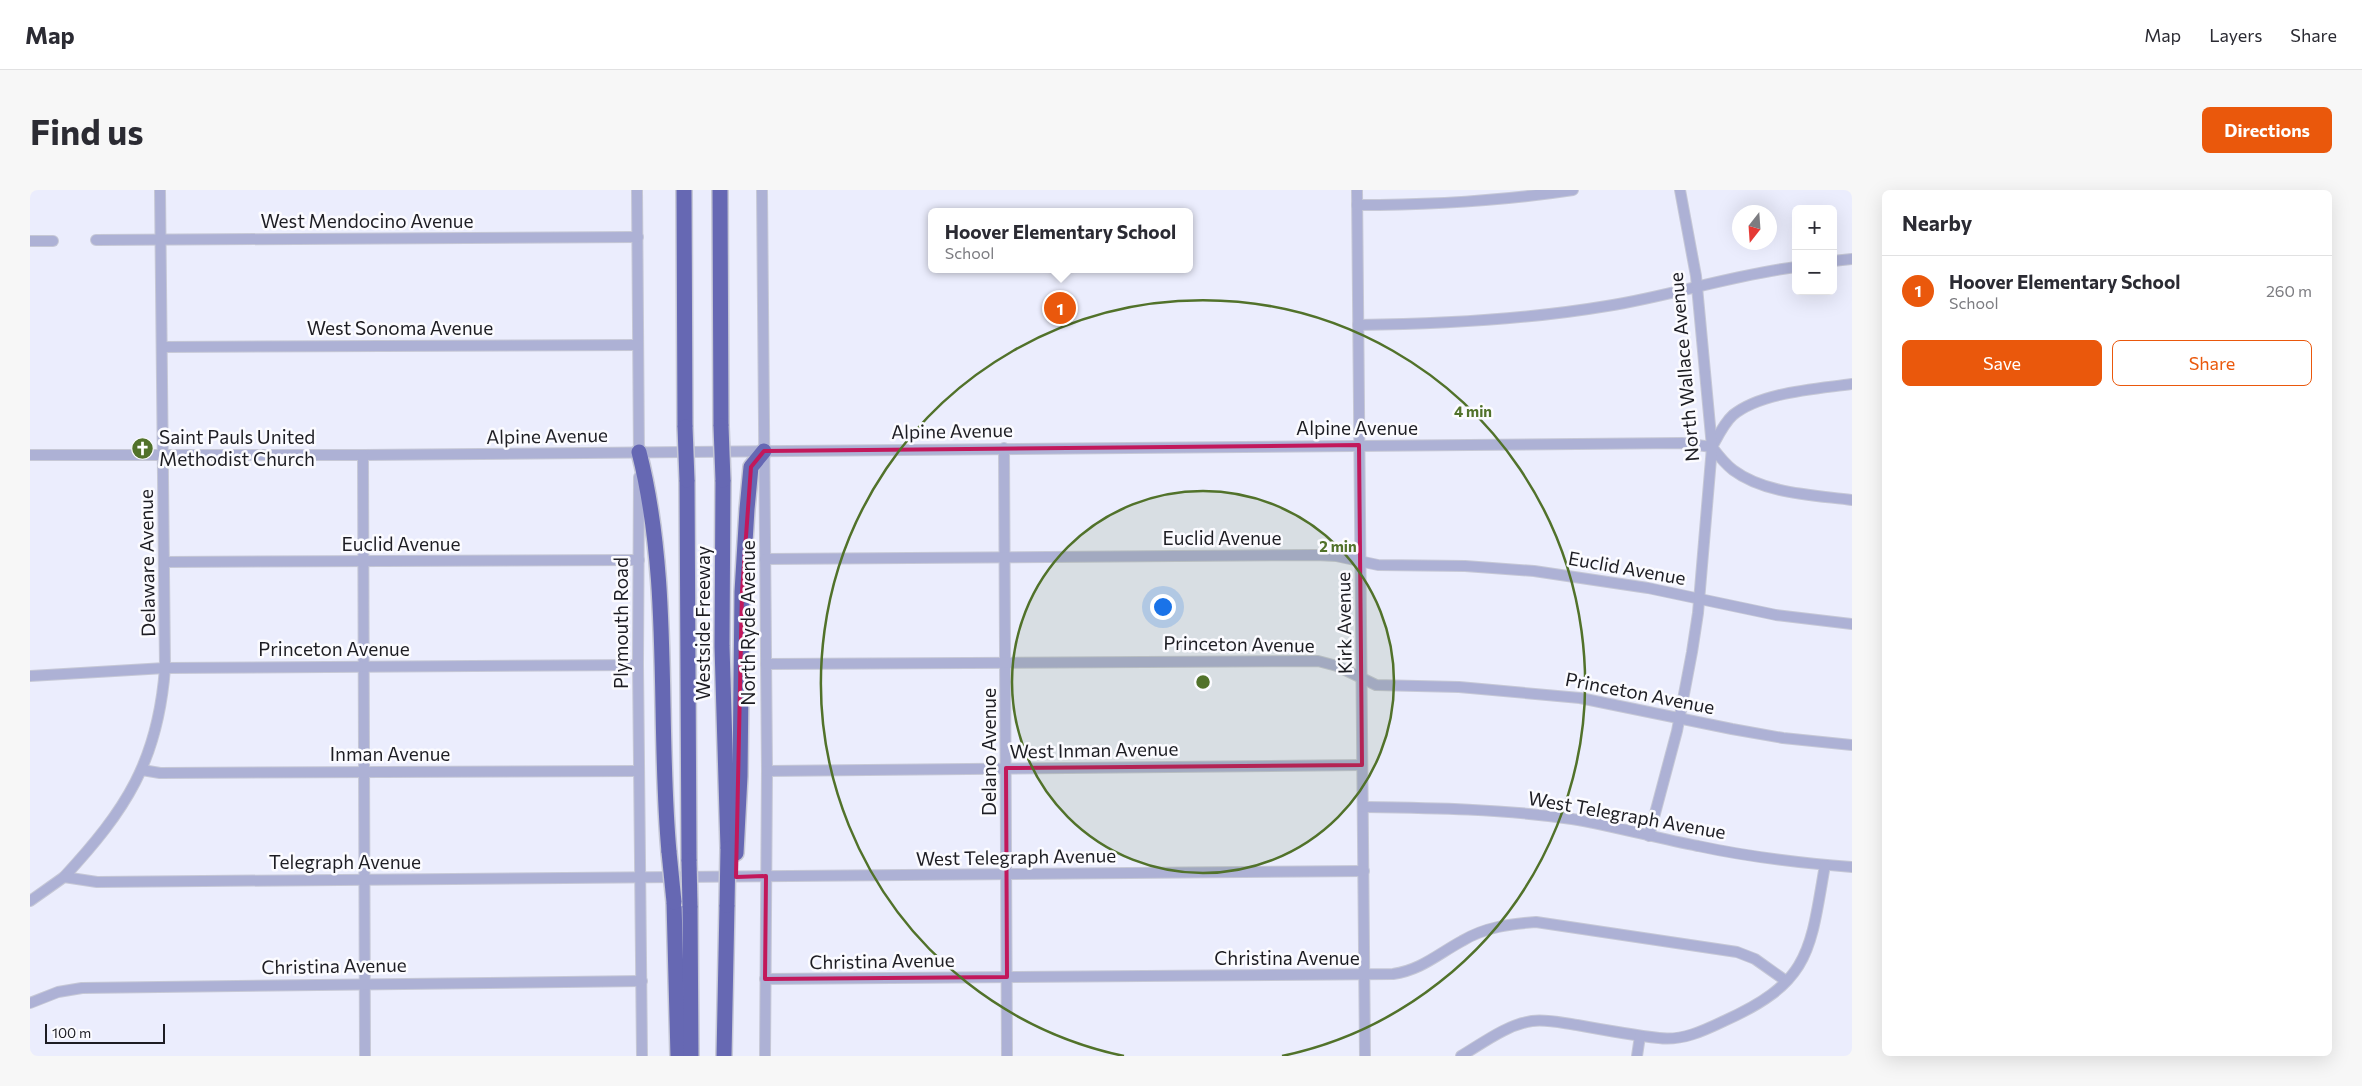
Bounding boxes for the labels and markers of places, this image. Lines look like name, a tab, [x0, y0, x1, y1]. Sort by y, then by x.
pin: 1	[1044, 289, 1076, 327]
place label: Saint Pauls United Methodist Church	[159, 425, 315, 470]
church icon: Saint Pauls United Methodist Church	[131, 436, 155, 460]
centre of rings	[1194, 673, 1212, 691]

